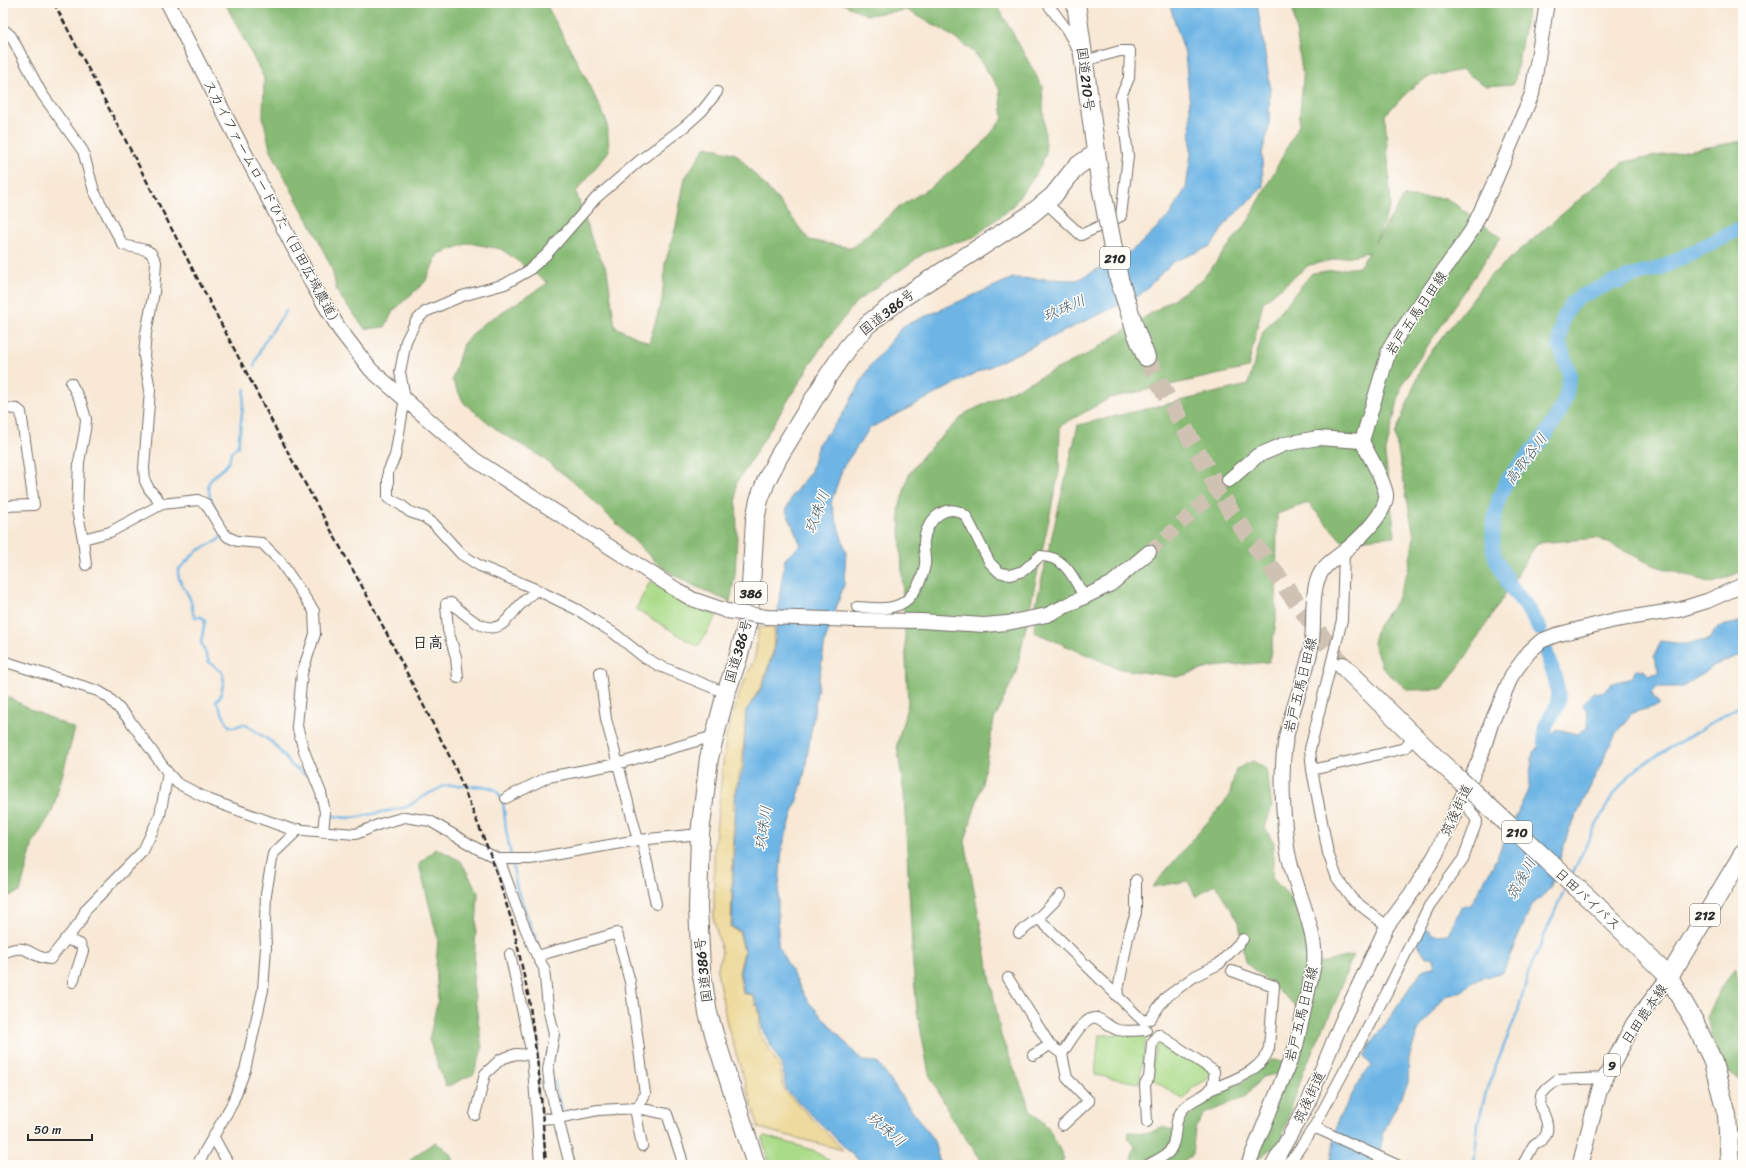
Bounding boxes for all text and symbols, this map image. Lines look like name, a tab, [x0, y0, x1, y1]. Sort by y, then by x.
street label: 国道210号	[1069, 45, 1102, 113]
street label: スカイファームロードひた（日田広域農道）	[196, 75, 349, 333]
road number: 210	[1100, 247, 1130, 269]
street label: 岩戸五馬日田線	[1379, 266, 1454, 361]
street label: 国道386号	[854, 282, 921, 343]
water label: 玖珠川	[1038, 287, 1090, 329]
water label: 高取谷川	[1498, 427, 1554, 491]
water label: 玖珠川	[797, 486, 837, 538]
road number: 386	[735, 582, 767, 604]
street label: 国道386号	[717, 616, 760, 686]
district label: 日高	[412, 628, 444, 657]
street label: 岩戸五馬日田線	[1277, 635, 1324, 736]
street label: 筑後街道	[1433, 780, 1480, 841]
water label: 玖珠川	[747, 804, 779, 852]
road number: 210	[1502, 821, 1532, 843]
water label: 筑後川	[1499, 853, 1543, 905]
street label: 日田バイパス	[1549, 862, 1627, 937]
road number: 212	[1690, 904, 1720, 926]
street label: 国道386号	[687, 936, 720, 1004]
street label: 岩戸五馬日田線	[1278, 964, 1325, 1065]
street label: 日田鹿本線	[1614, 978, 1674, 1050]
road number: 9	[1604, 1054, 1620, 1076]
street label: 筑後街道	[1286, 1067, 1333, 1128]
water label: 玖珠川	[860, 1104, 912, 1154]
scale bar	[28, 1116, 92, 1142]
text: 50 m	[34, 1119, 61, 1141]

